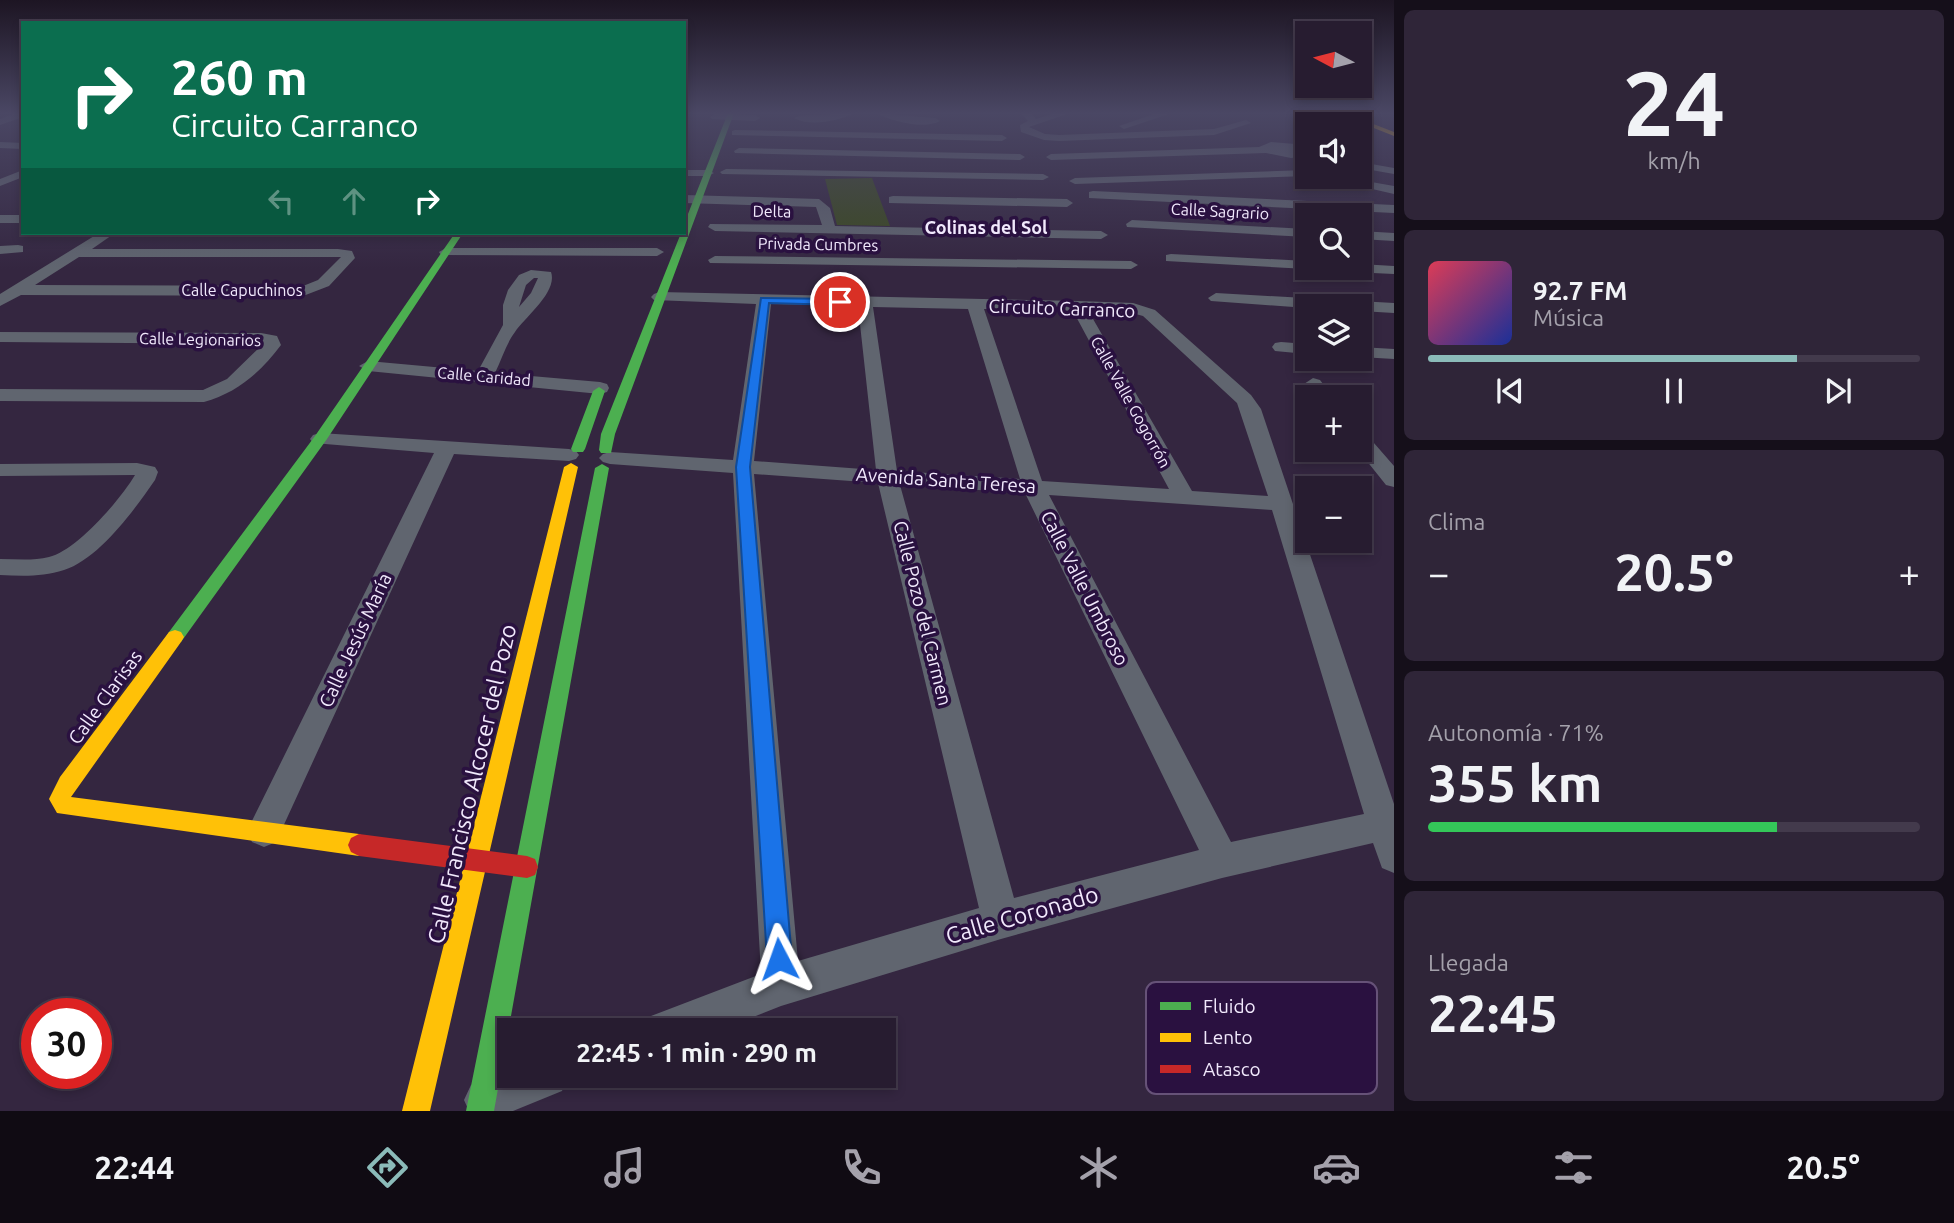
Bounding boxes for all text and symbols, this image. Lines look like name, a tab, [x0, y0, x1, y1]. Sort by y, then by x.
north arrow	[1295, 21, 1372, 98]
map controls	[1295, 21, 1372, 553]
icon: right	[56, 49, 147, 140]
text: 260 m	[171, 49, 308, 104]
text: 24	[1623, 51, 1725, 153]
text: Circuito Carranco	[171, 107, 419, 143]
button: sound	[1295, 112, 1372, 189]
text: km/h	[1647, 148, 1701, 173]
icon: left	[262, 182, 300, 220]
icon: ahead	[335, 182, 373, 220]
icon: right	[408, 182, 446, 220]
street label: Calle Sagrario	[1170, 199, 1270, 223]
street label: Delta	[752, 202, 792, 220]
button: search	[1295, 203, 1372, 280]
district label: Colinas del Sol	[924, 217, 1048, 237]
street label: Privada Cumbres	[758, 234, 878, 254]
pin	[810, 272, 870, 332]
text: 92.7 FM	[1533, 276, 1627, 305]
street label: Calle Capuchinos	[181, 281, 303, 299]
icon: arrive	[821, 283, 859, 321]
street label: Circuito Carranco	[988, 294, 1136, 322]
button: layers	[1295, 294, 1372, 371]
text: Música	[1533, 305, 1604, 330]
street label: Calle Legionarios	[139, 329, 261, 349]
street label: Calle Valle Gogorrón	[1087, 333, 1175, 471]
street label: Calle Caridad	[436, 363, 532, 389]
icon: previous	[1491, 372, 1529, 410]
icon: pause	[1655, 372, 1693, 410]
icon: next	[1819, 372, 1857, 410]
button: +	[1295, 385, 1372, 462]
street label: Avenida Santa Teresa	[855, 463, 1037, 497]
button: −	[1295, 476, 1372, 553]
street label: Calle Valle Umbroso	[1036, 507, 1134, 669]
text: Clima	[1428, 509, 1485, 534]
street label: Calle Pozo del Carmen	[889, 518, 957, 708]
text: 20.5°	[1614, 543, 1734, 601]
text: −	[1428, 552, 1449, 594]
text: +	[1899, 552, 1920, 594]
street label: Calle Jesús María	[314, 569, 396, 711]
street label: Calle Francisco Alcocer del Pozo	[423, 622, 521, 946]
street label: Calle Clarisas	[64, 646, 146, 748]
text: Autonomía · 71%	[1428, 720, 1604, 745]
text: 355 km	[1428, 754, 1602, 812]
street label: Calle Coronado	[943, 881, 1101, 948]
position arrow	[742, 922, 816, 996]
text: Llegada	[1428, 950, 1509, 975]
legend	[1146, 982, 1377, 1094]
text: 22:45	[1428, 984, 1558, 1042]
text: Fluido	[1203, 995, 1256, 1017]
speed limit sign: 30	[21, 998, 112, 1089]
text: Lento	[1203, 1026, 1253, 1048]
text: 22:45 · 1 min · 290 m	[576, 1038, 817, 1067]
text: Atasco	[1203, 1058, 1261, 1080]
icon: directions	[363, 1143, 412, 1192]
icon: music	[600, 1143, 649, 1192]
icon: phone	[837, 1143, 886, 1192]
icon: climate	[1074, 1143, 1123, 1192]
icon: car	[1312, 1143, 1361, 1192]
icon: filters	[1549, 1143, 1598, 1192]
text: 22:44	[94, 1149, 174, 1185]
text: 20.5°	[1786, 1149, 1860, 1185]

